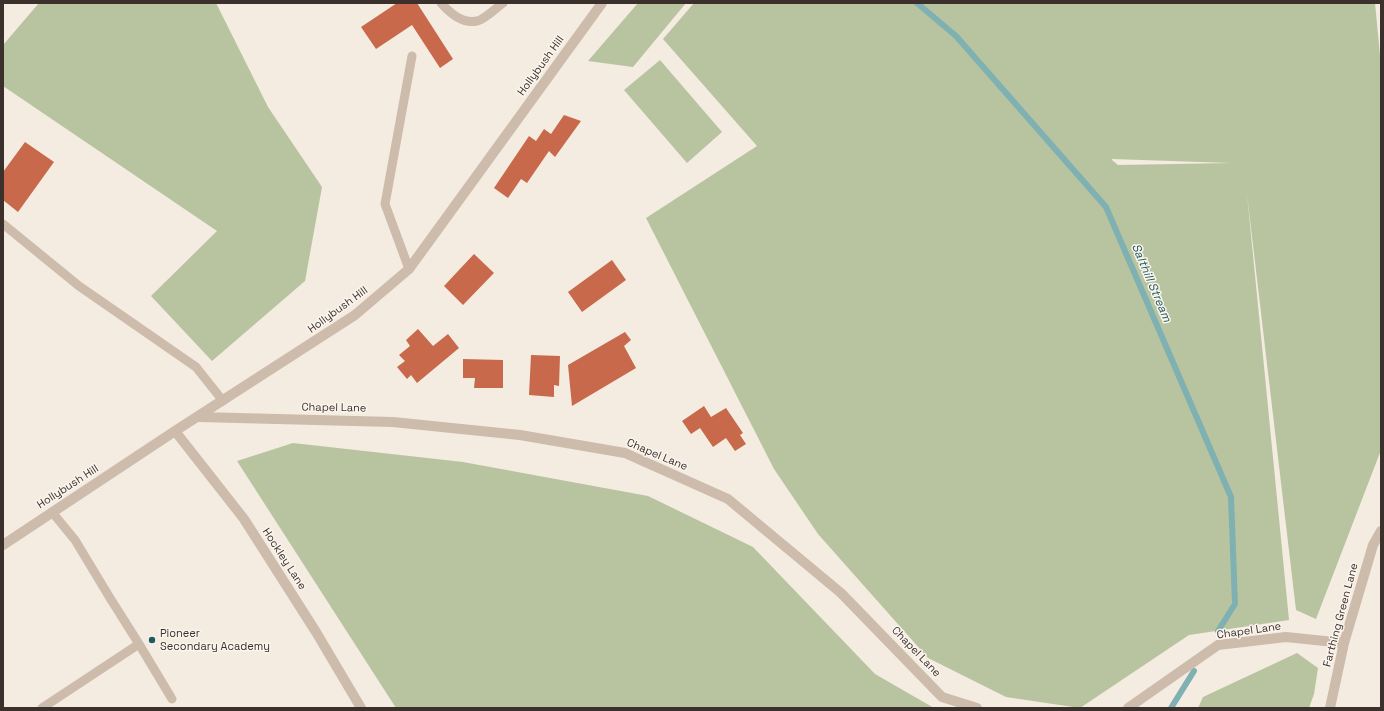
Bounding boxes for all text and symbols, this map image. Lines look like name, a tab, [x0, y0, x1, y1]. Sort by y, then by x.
street label: Hollybush Hill	[515, 34, 567, 98]
water label: Salthill Stream	[1128, 242, 1174, 324]
street label: Hollybush Hill	[306, 284, 370, 336]
street label: Chapel Lane	[301, 401, 367, 415]
street label: Chapel Lane	[625, 436, 689, 474]
street label: Hollybush Hill	[35, 462, 101, 512]
street label: Hockley Lane	[259, 526, 309, 592]
street label: Farthing Green Lane	[1321, 562, 1361, 668]
street label: Chapel Lane	[1216, 620, 1282, 642]
street label: Chapel Lane	[889, 624, 943, 680]
place label: Pioneer Secondary Academy	[160, 627, 270, 653]
marker: Pioneer Secondary Academy	[147, 635, 157, 645]

